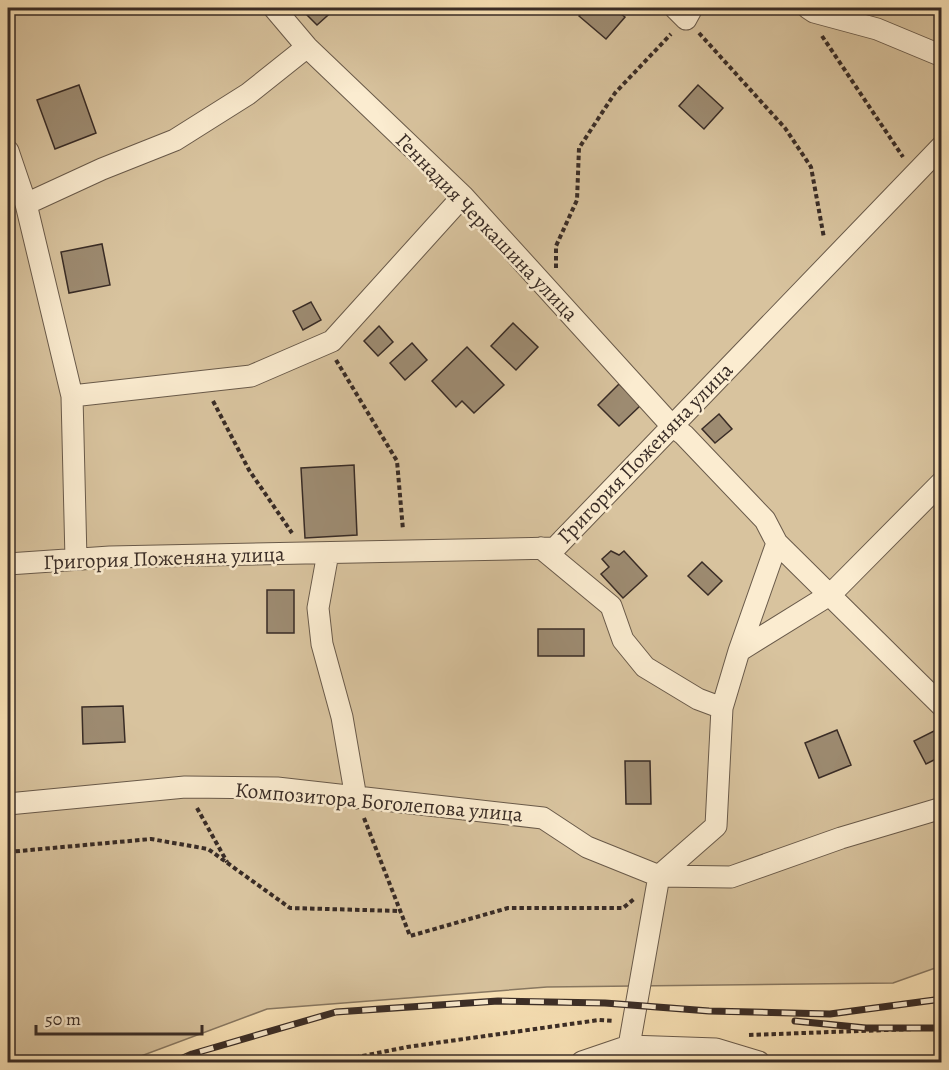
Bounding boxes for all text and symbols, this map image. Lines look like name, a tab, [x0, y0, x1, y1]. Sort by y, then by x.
street label: Геннадия Черкашина улица	[390, 127, 585, 327]
street label: Григория Поженяна улица	[551, 356, 739, 550]
street label: Григория Поженяна улица	[43, 540, 286, 576]
street label: Композитора Боголепова улица	[234, 775, 524, 829]
scale bar	[36, 998, 202, 1036]
text: 50 m	[45, 1007, 81, 1031]

